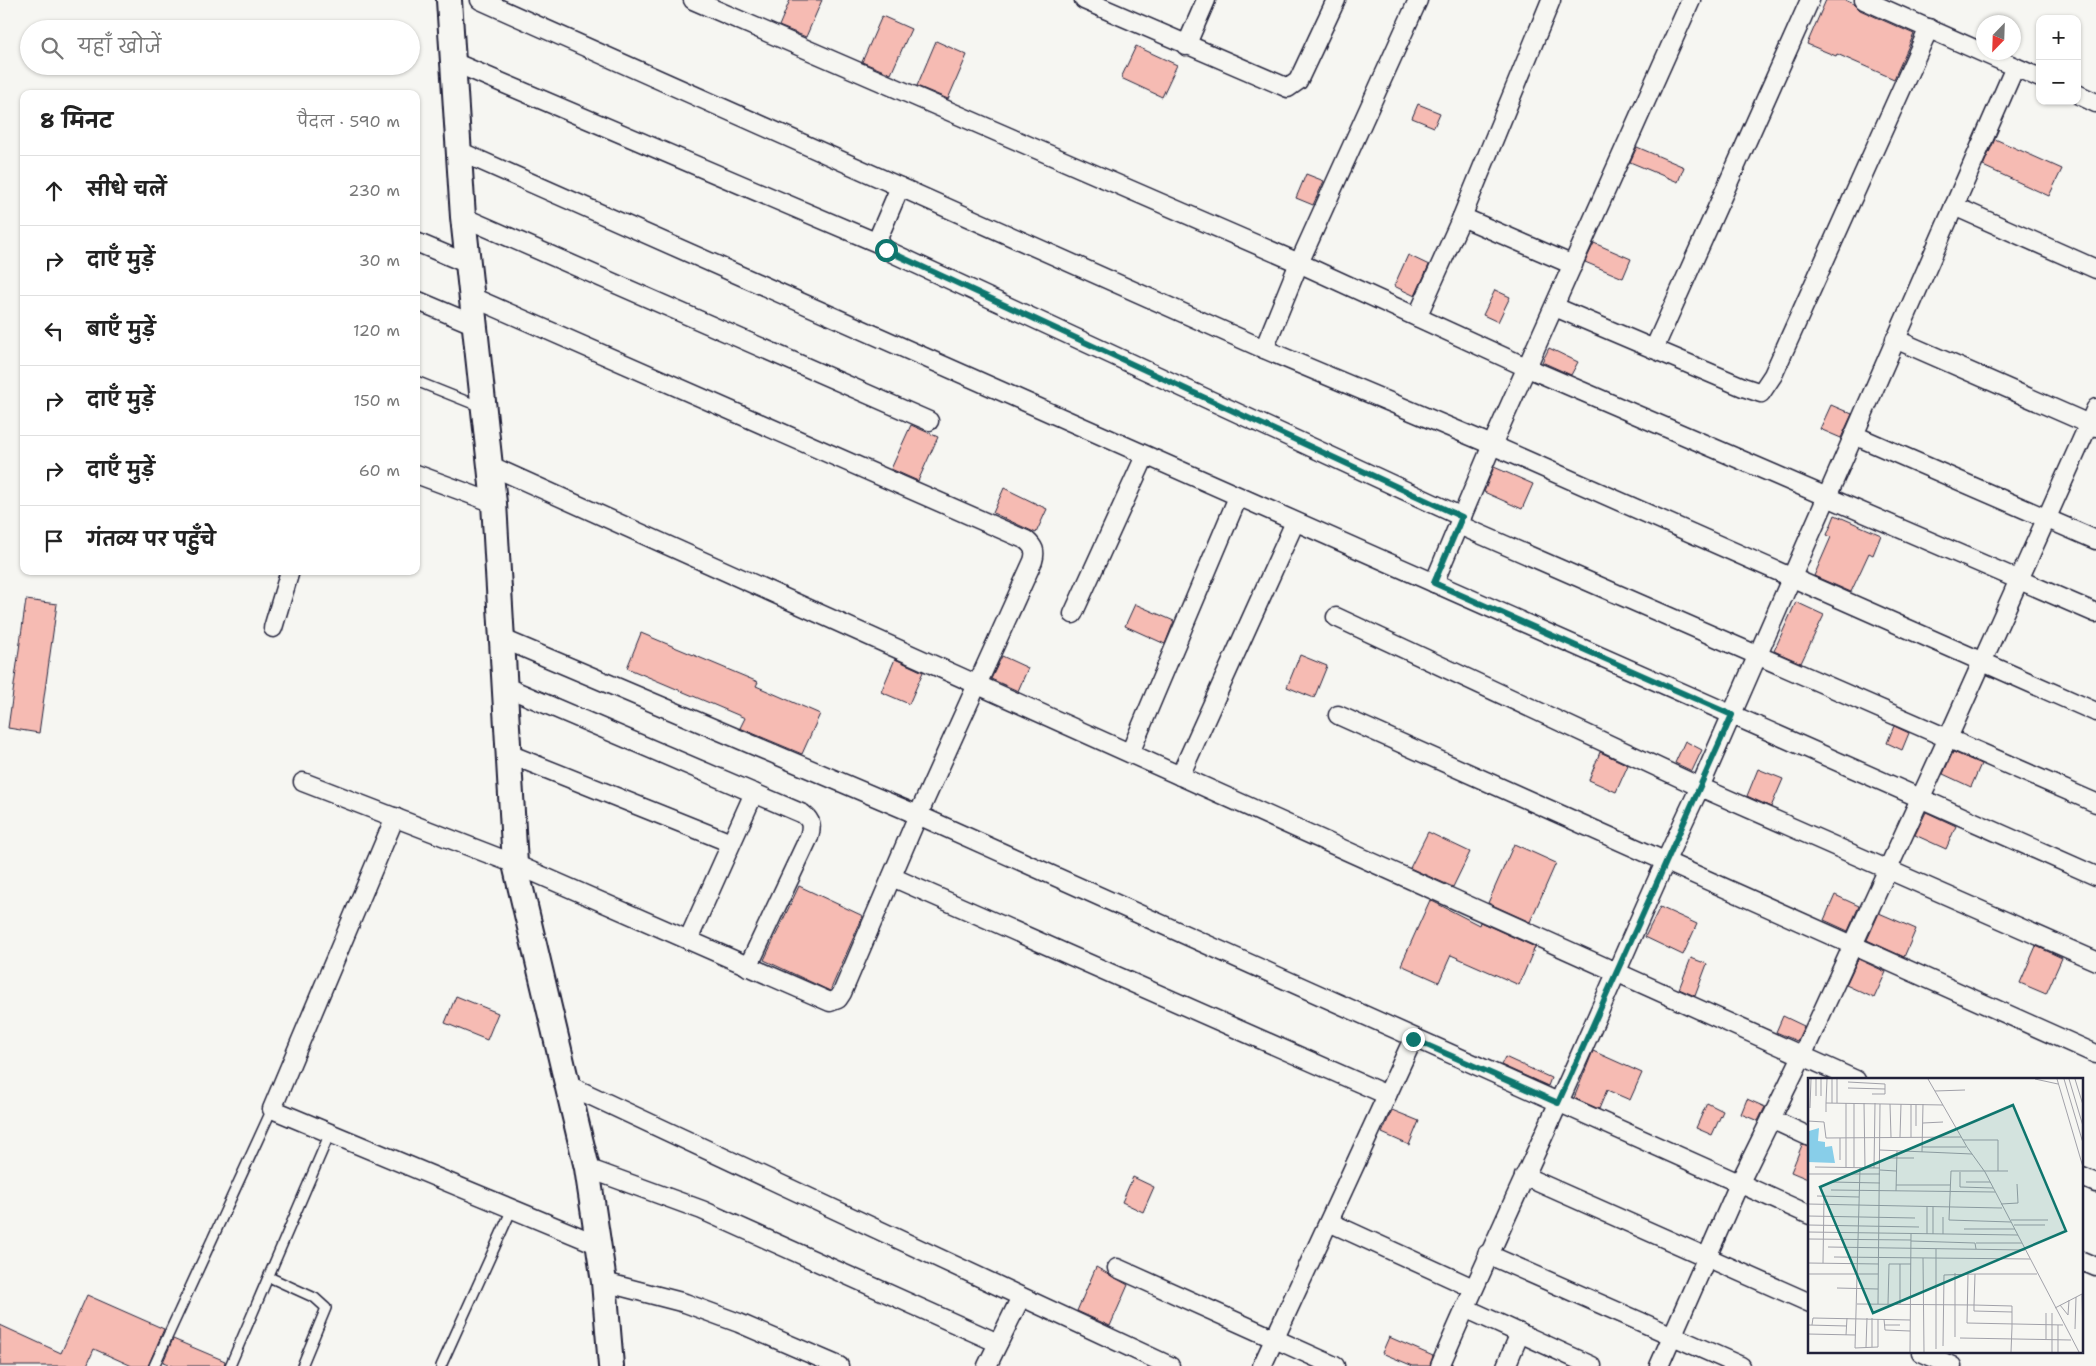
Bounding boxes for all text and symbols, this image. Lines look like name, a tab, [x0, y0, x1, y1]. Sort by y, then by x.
north arrow	[1976, 15, 2021, 60]
map controls	[2036, 15, 2081, 105]
button: +	[2036, 15, 2081, 60]
search box	[20, 20, 420, 75]
icon: search	[38, 34, 66, 62]
text: यहाँ खोजें	[78, 34, 161, 59]
button: −	[2036, 60, 2081, 105]
text: 8 मिनट	[40, 107, 113, 135]
text: पैदल · 590 m	[297, 111, 400, 132]
icon: ahead	[40, 177, 68, 205]
text: सीधे चलें	[87, 177, 166, 202]
text: 230 m	[348, 180, 400, 201]
route start	[875, 239, 898, 262]
icon: right	[40, 247, 68, 275]
text: दाएँ मुड़ें	[87, 247, 155, 272]
text: 30 m	[359, 250, 400, 271]
icon: left	[40, 317, 68, 345]
text: बाएँ मुड़ें	[87, 317, 155, 342]
text: 120 m	[353, 320, 400, 341]
icon: right	[40, 387, 68, 415]
text: दाएँ मुड़ें	[87, 387, 155, 412]
text: 150 m	[353, 390, 400, 411]
icon: right	[40, 457, 68, 485]
text: दाएँ मुड़ें	[87, 457, 155, 482]
text: 60 m	[359, 460, 400, 481]
icon: arrive	[40, 527, 68, 555]
text: गंतव्य पर पहुँचे	[87, 527, 216, 552]
route end	[1402, 1028, 1425, 1051]
inset map	[1808, 1078, 2084, 1354]

